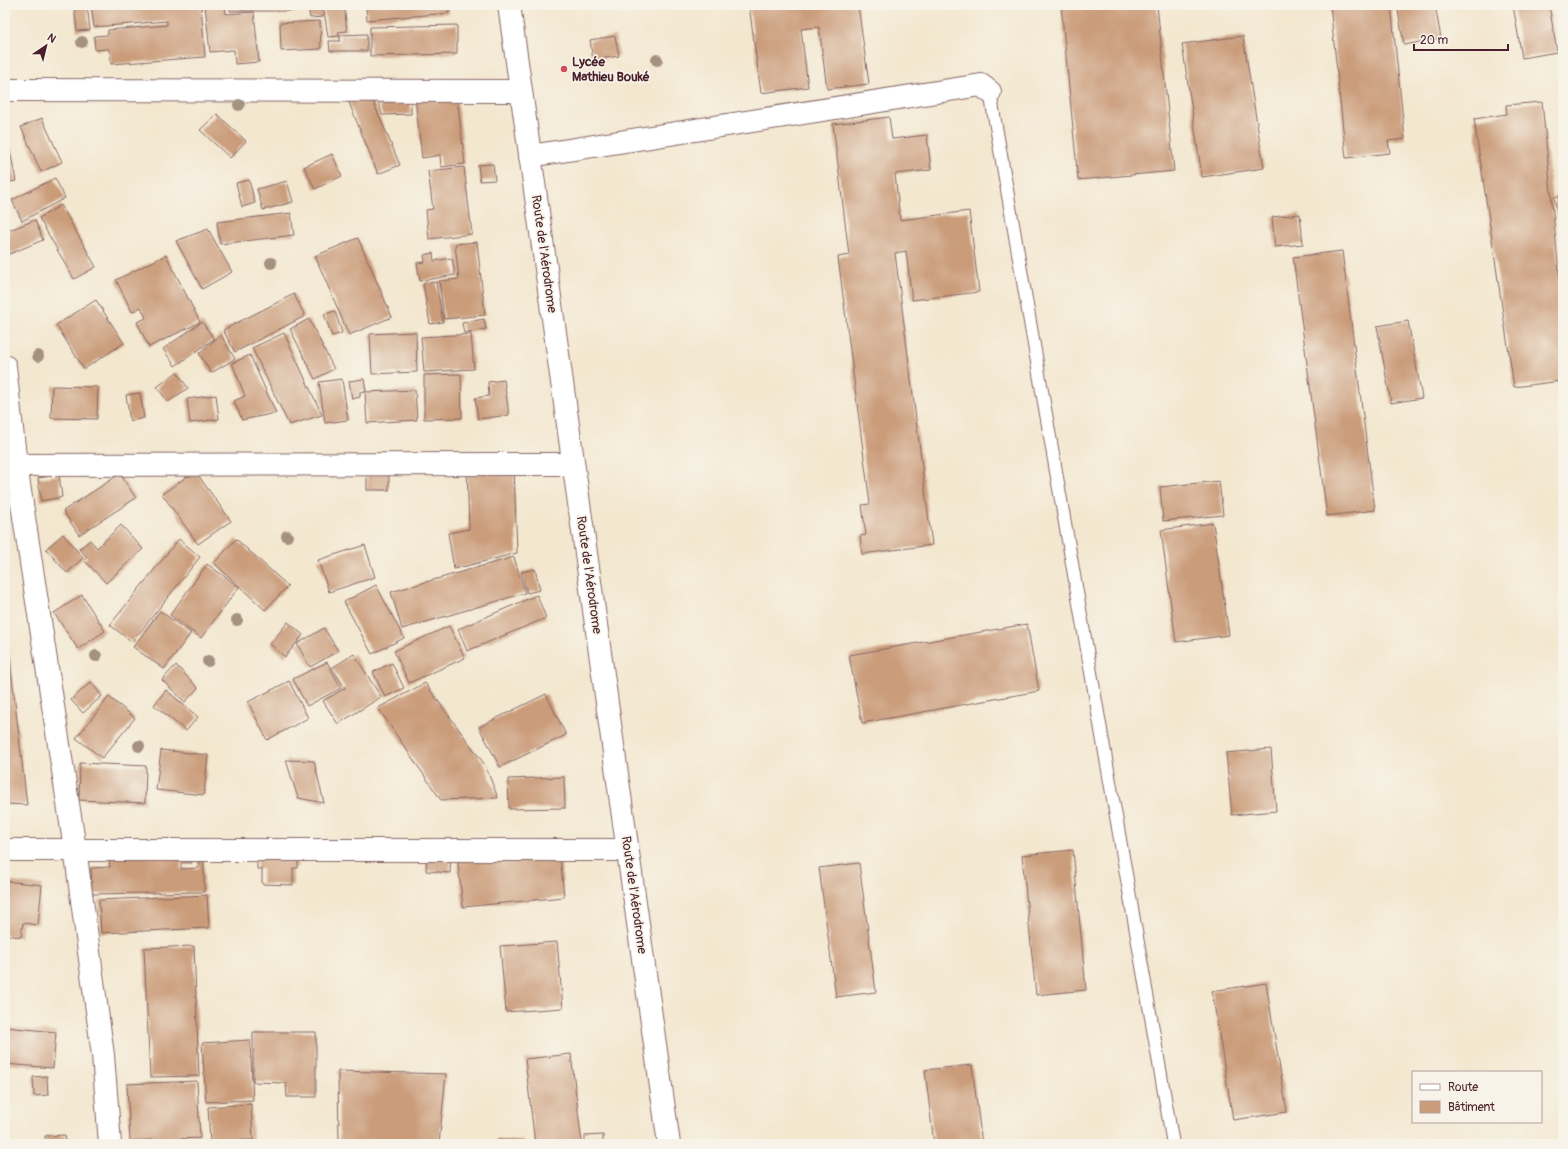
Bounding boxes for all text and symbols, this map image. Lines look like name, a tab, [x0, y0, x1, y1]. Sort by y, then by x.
north arrow	[26, 26, 66, 66]
scale bar	[1414, 26, 1508, 52]
text: N	[45, 31, 59, 46]
text: 20 m	[1420, 33, 1449, 48]
place label: Lycée Mathieu Bouké	[572, 54, 650, 85]
marker: Lycée Mathieu Bouké	[559, 64, 569, 74]
street label: Route de l'Aérodrome	[528, 194, 560, 315]
street label: Route de l'Aérodrome	[573, 515, 605, 636]
street label: Route de l'Aérodrome	[618, 835, 650, 956]
legend	[1412, 1071, 1542, 1123]
text: Route	[1448, 1080, 1478, 1095]
text: Bâtiment	[1448, 1100, 1495, 1115]

